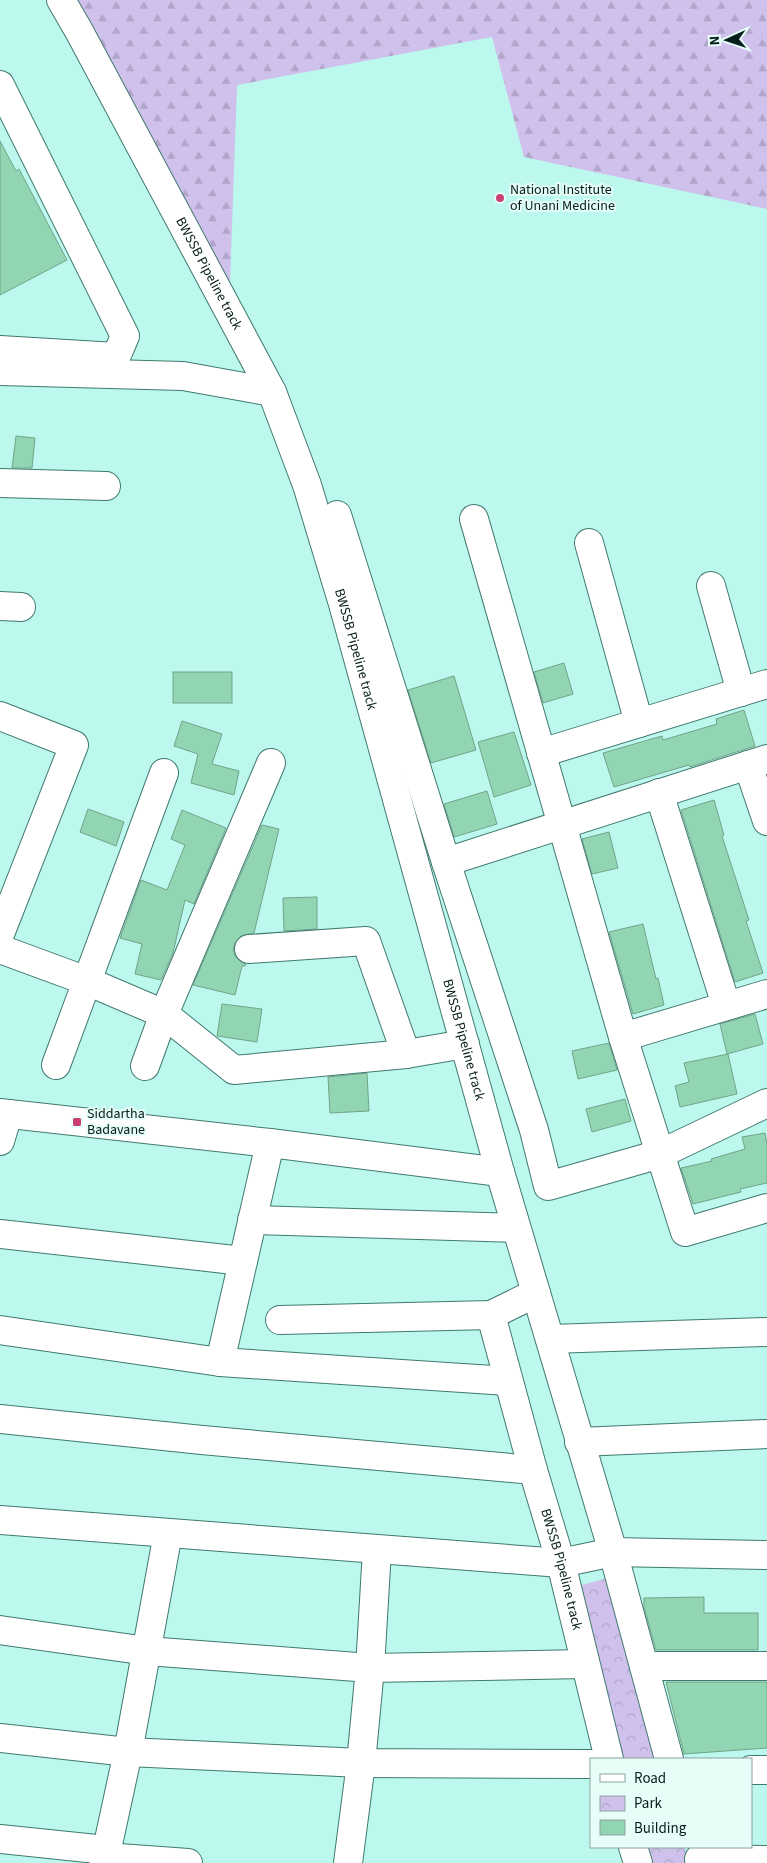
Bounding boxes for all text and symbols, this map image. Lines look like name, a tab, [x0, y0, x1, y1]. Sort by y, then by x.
north arrow	[702, 15, 752, 65]
text: N	[705, 35, 725, 46]
place label: National Institute of Unani Medicine	[510, 180, 615, 216]
marker: National Institute of Unani Medicine	[494, 192, 506, 204]
street label: BWSSB Pipeline track	[170, 214, 247, 334]
street label: BWSSB Pipeline track	[329, 586, 382, 712]
street label: BWSSB Pipeline track	[437, 977, 490, 1103]
place label: Siddartha Badavane	[87, 1104, 145, 1140]
marker: Siddartha Badavane	[71, 1116, 83, 1128]
street label: BWSSB Pipeline track	[535, 1506, 587, 1632]
legend	[590, 1758, 752, 1848]
text: Road	[634, 1768, 666, 1789]
text: Park	[634, 1793, 663, 1814]
text: Building	[634, 1818, 687, 1839]

